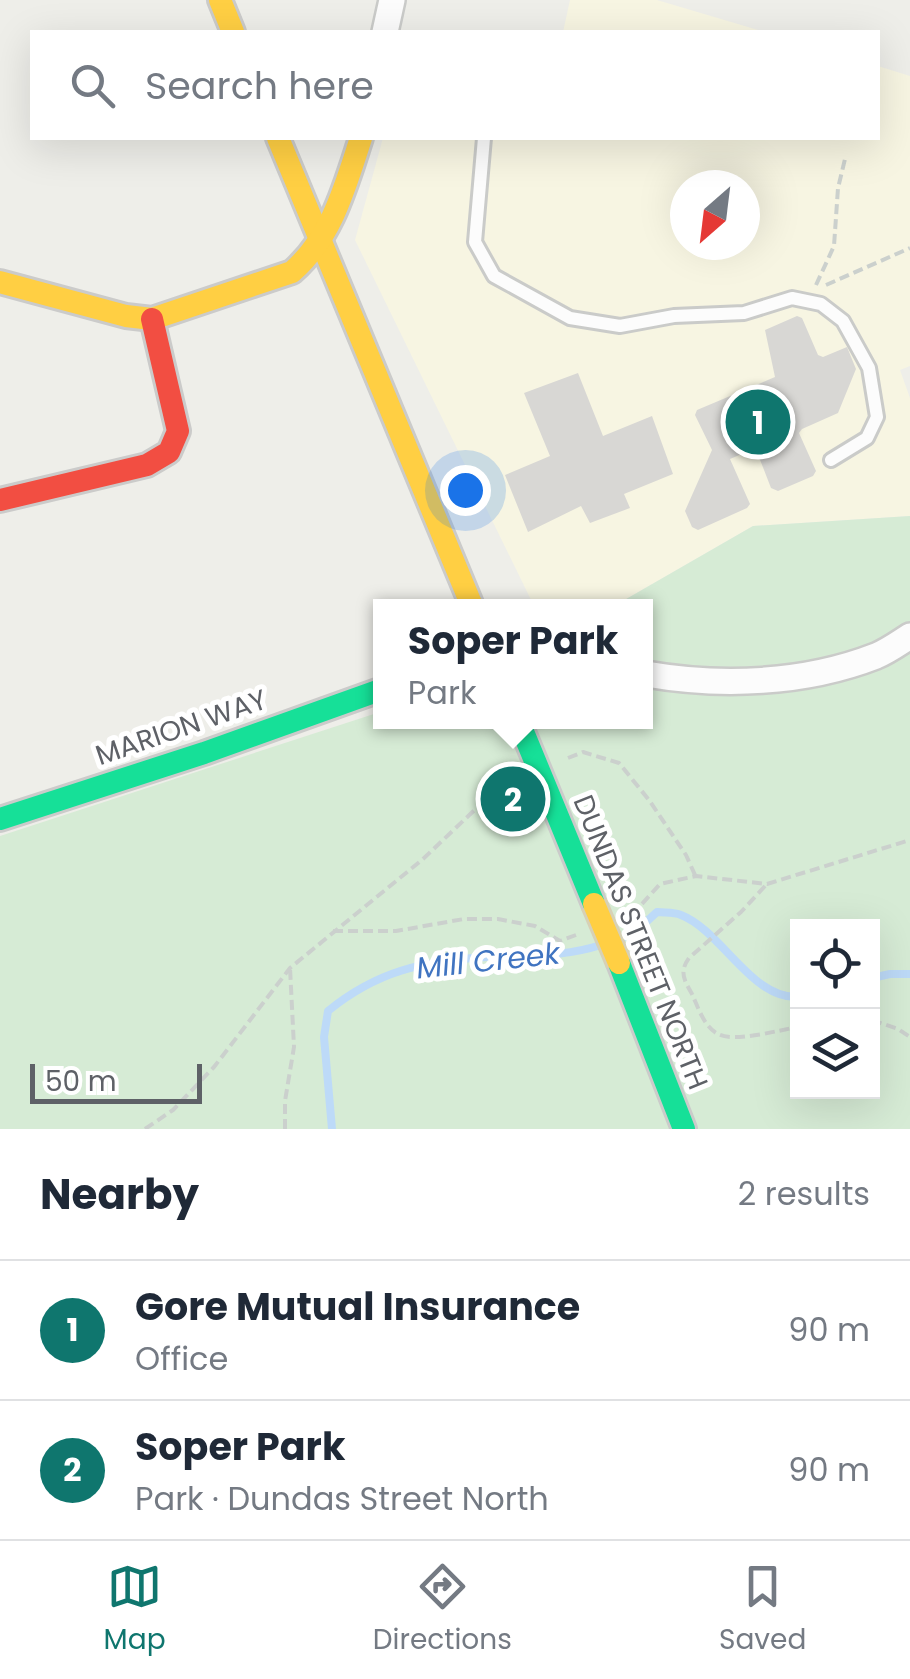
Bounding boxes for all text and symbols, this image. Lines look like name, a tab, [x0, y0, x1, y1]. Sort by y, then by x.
search box	[30, 30, 880, 140]
icon: search	[65, 58, 120, 113]
text: Search here	[145, 59, 374, 112]
north arrow	[670, 170, 760, 260]
pin: 1	[726, 384, 790, 460]
your location	[440, 465, 491, 516]
popup	[373, 599, 653, 729]
text: Soper Park	[408, 614, 618, 667]
text: Park	[408, 670, 476, 715]
street label: MARION WAY	[90, 680, 272, 775]
pin: 2	[480, 762, 546, 836]
street label: DUNDAS STREET NORTH	[564, 789, 717, 1095]
map controls	[790, 919, 880, 1099]
button: locate	[790, 919, 880, 1009]
water label: Mill Creek	[414, 931, 563, 989]
button: layers	[790, 1009, 880, 1099]
scale bar	[30, 1059, 202, 1104]
text: 50 m	[45, 1062, 116, 1101]
text: Nearby	[40, 1165, 199, 1224]
text: 2 results	[738, 1171, 870, 1216]
text: Gore Mutual Insurance	[135, 1280, 580, 1333]
text: 1	[66, 1307, 79, 1352]
text: 90 m	[788, 1307, 870, 1352]
text: Office	[135, 1336, 228, 1381]
text: Soper Park	[135, 1420, 345, 1473]
text: 2	[63, 1447, 82, 1492]
text: 90 m	[788, 1447, 870, 1492]
text: Park · Dundas Street North	[135, 1476, 549, 1521]
tab: Map	[104, 1559, 166, 1661]
tab: Directions	[373, 1559, 512, 1661]
tab: Saved	[719, 1559, 806, 1661]

